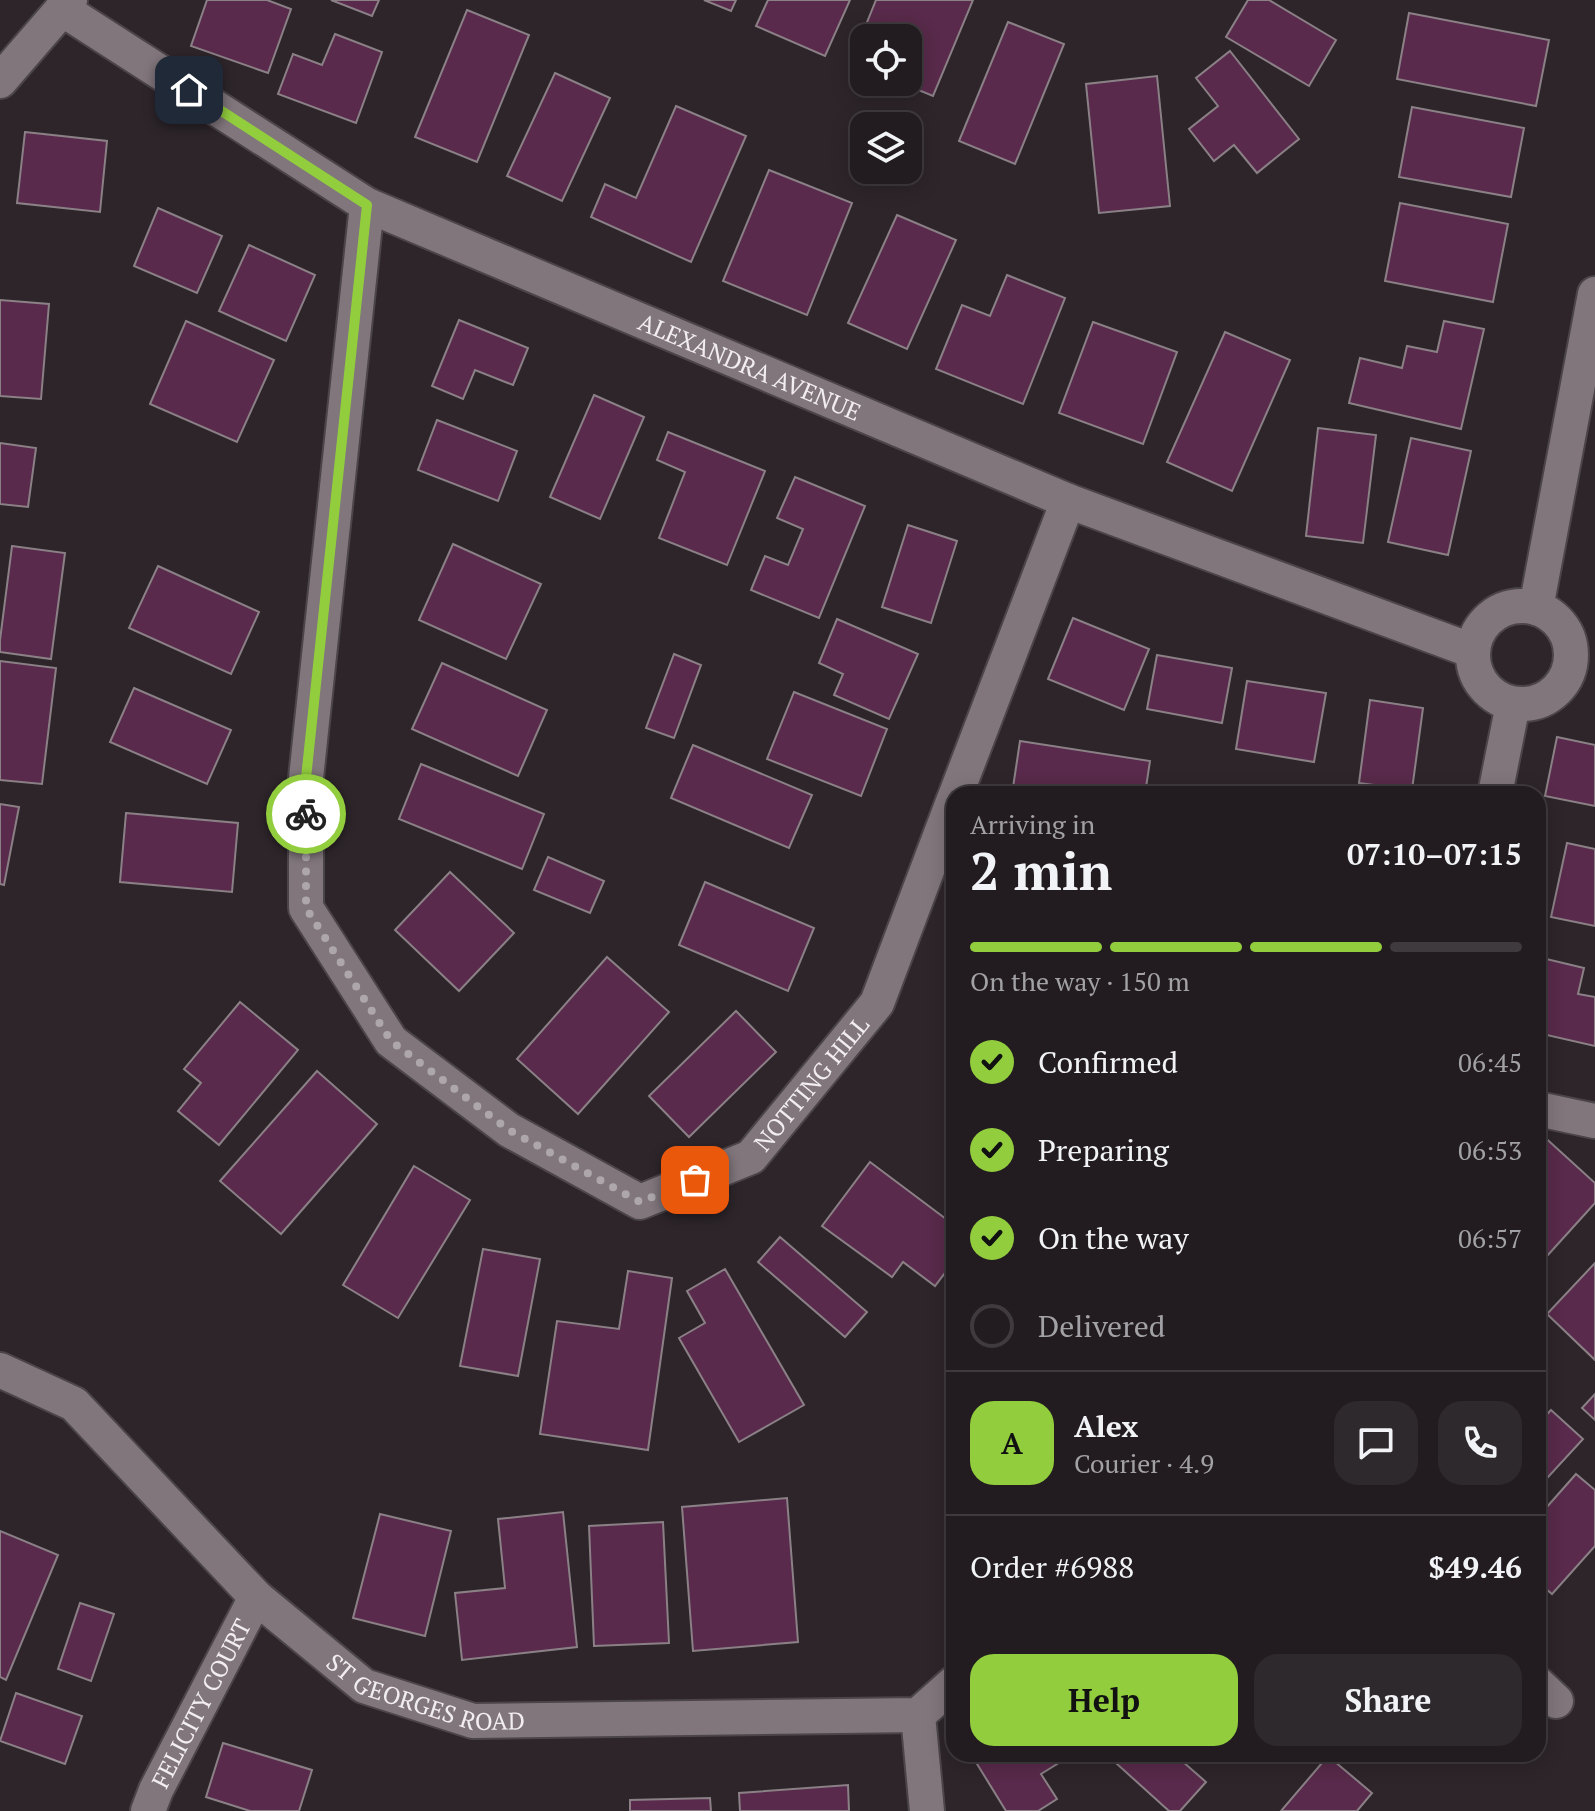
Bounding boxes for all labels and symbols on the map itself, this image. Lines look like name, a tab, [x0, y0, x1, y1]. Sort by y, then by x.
pin	[155, 56, 223, 124]
street label: ALEXANDRA AVENUE	[634, 305, 866, 428]
courier	[266, 774, 346, 854]
street label: NOTTING HILL	[746, 1010, 876, 1158]
pin	[661, 1146, 729, 1214]
street label: FELICITY COURT	[144, 1613, 258, 1794]
street label: ST GEORGES ROAD	[320, 1646, 525, 1737]

